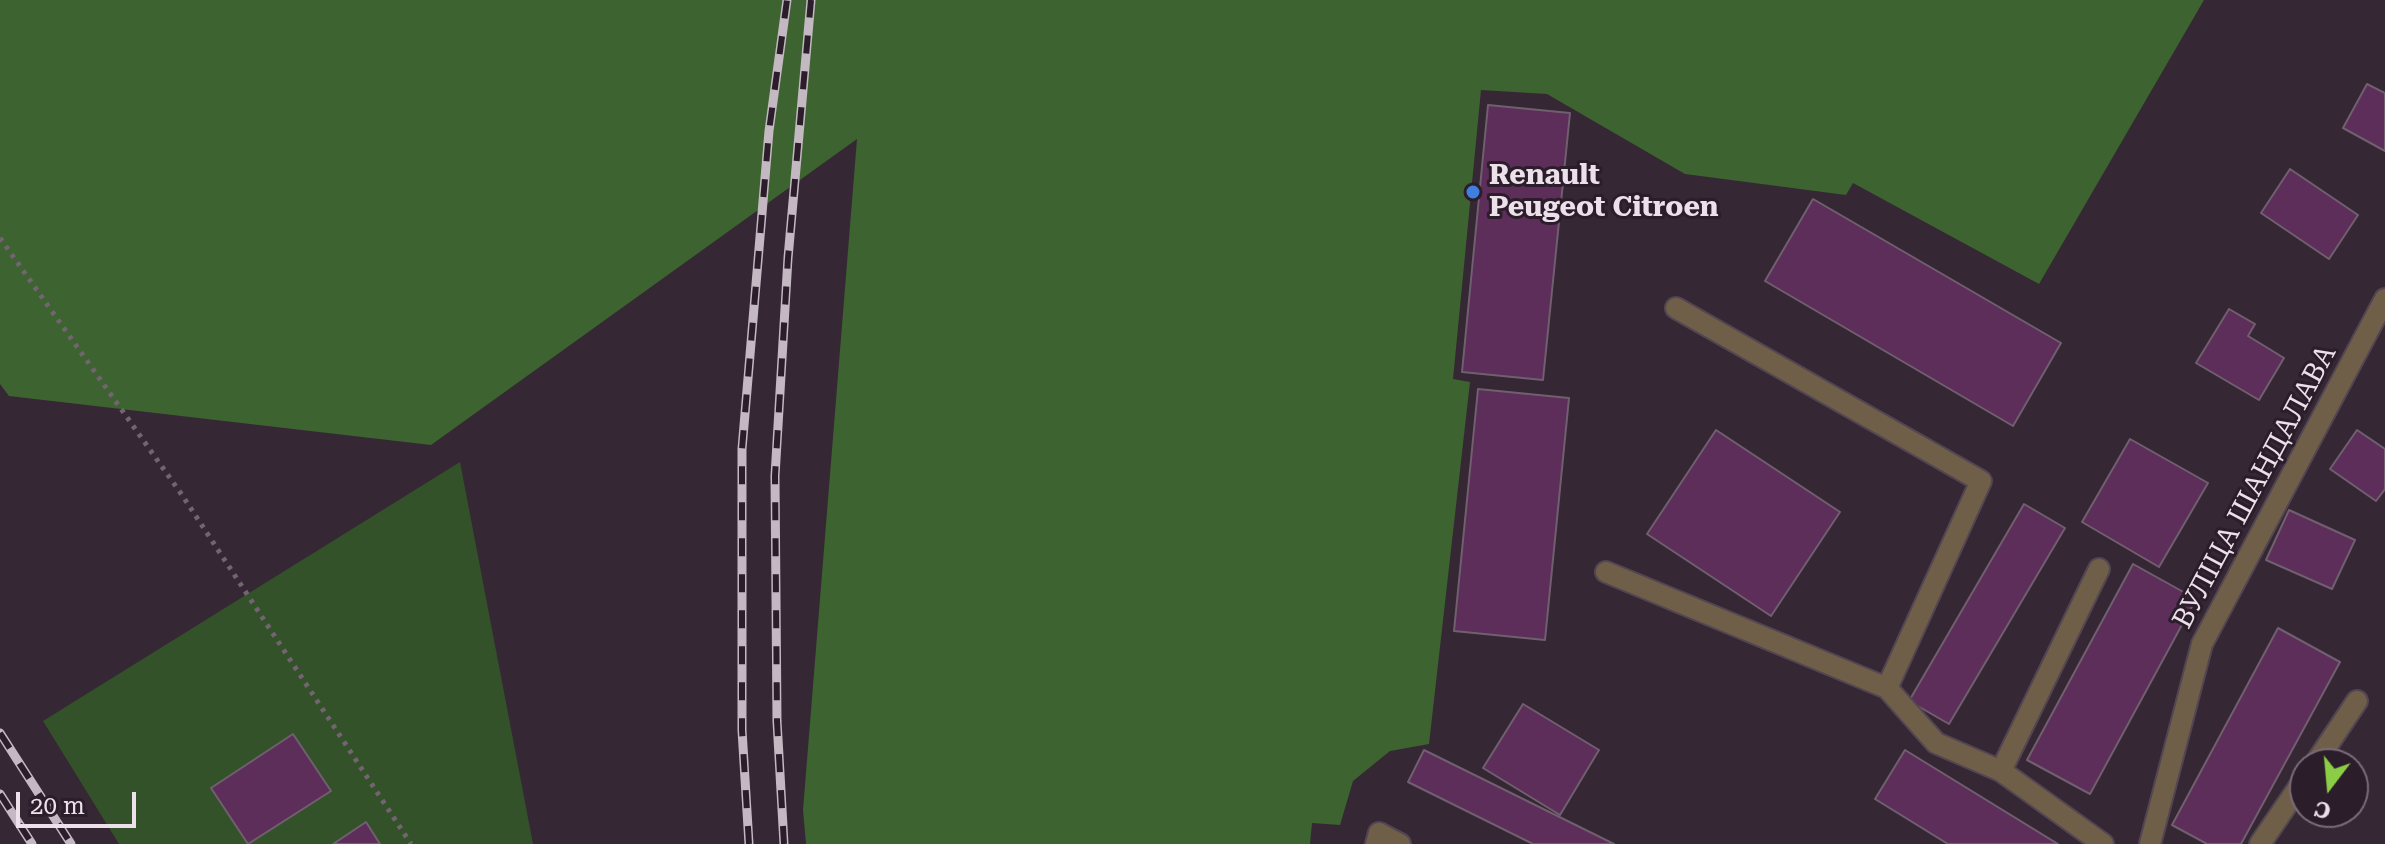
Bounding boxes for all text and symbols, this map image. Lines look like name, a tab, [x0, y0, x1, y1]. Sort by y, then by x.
place label: Renault Peugeot Citroen	[1489, 159, 1719, 225]
marker: Renault Peugeot Citroen	[1464, 183, 1482, 201]
street label: ВУЛІЦА ШАНДАЛАВА	[2166, 340, 2344, 634]
north arrow	[2289, 748, 2369, 828]
scale bar	[20, 776, 140, 826]
text: 20 m	[30, 792, 85, 820]
text: С	[2312, 795, 2334, 824]

